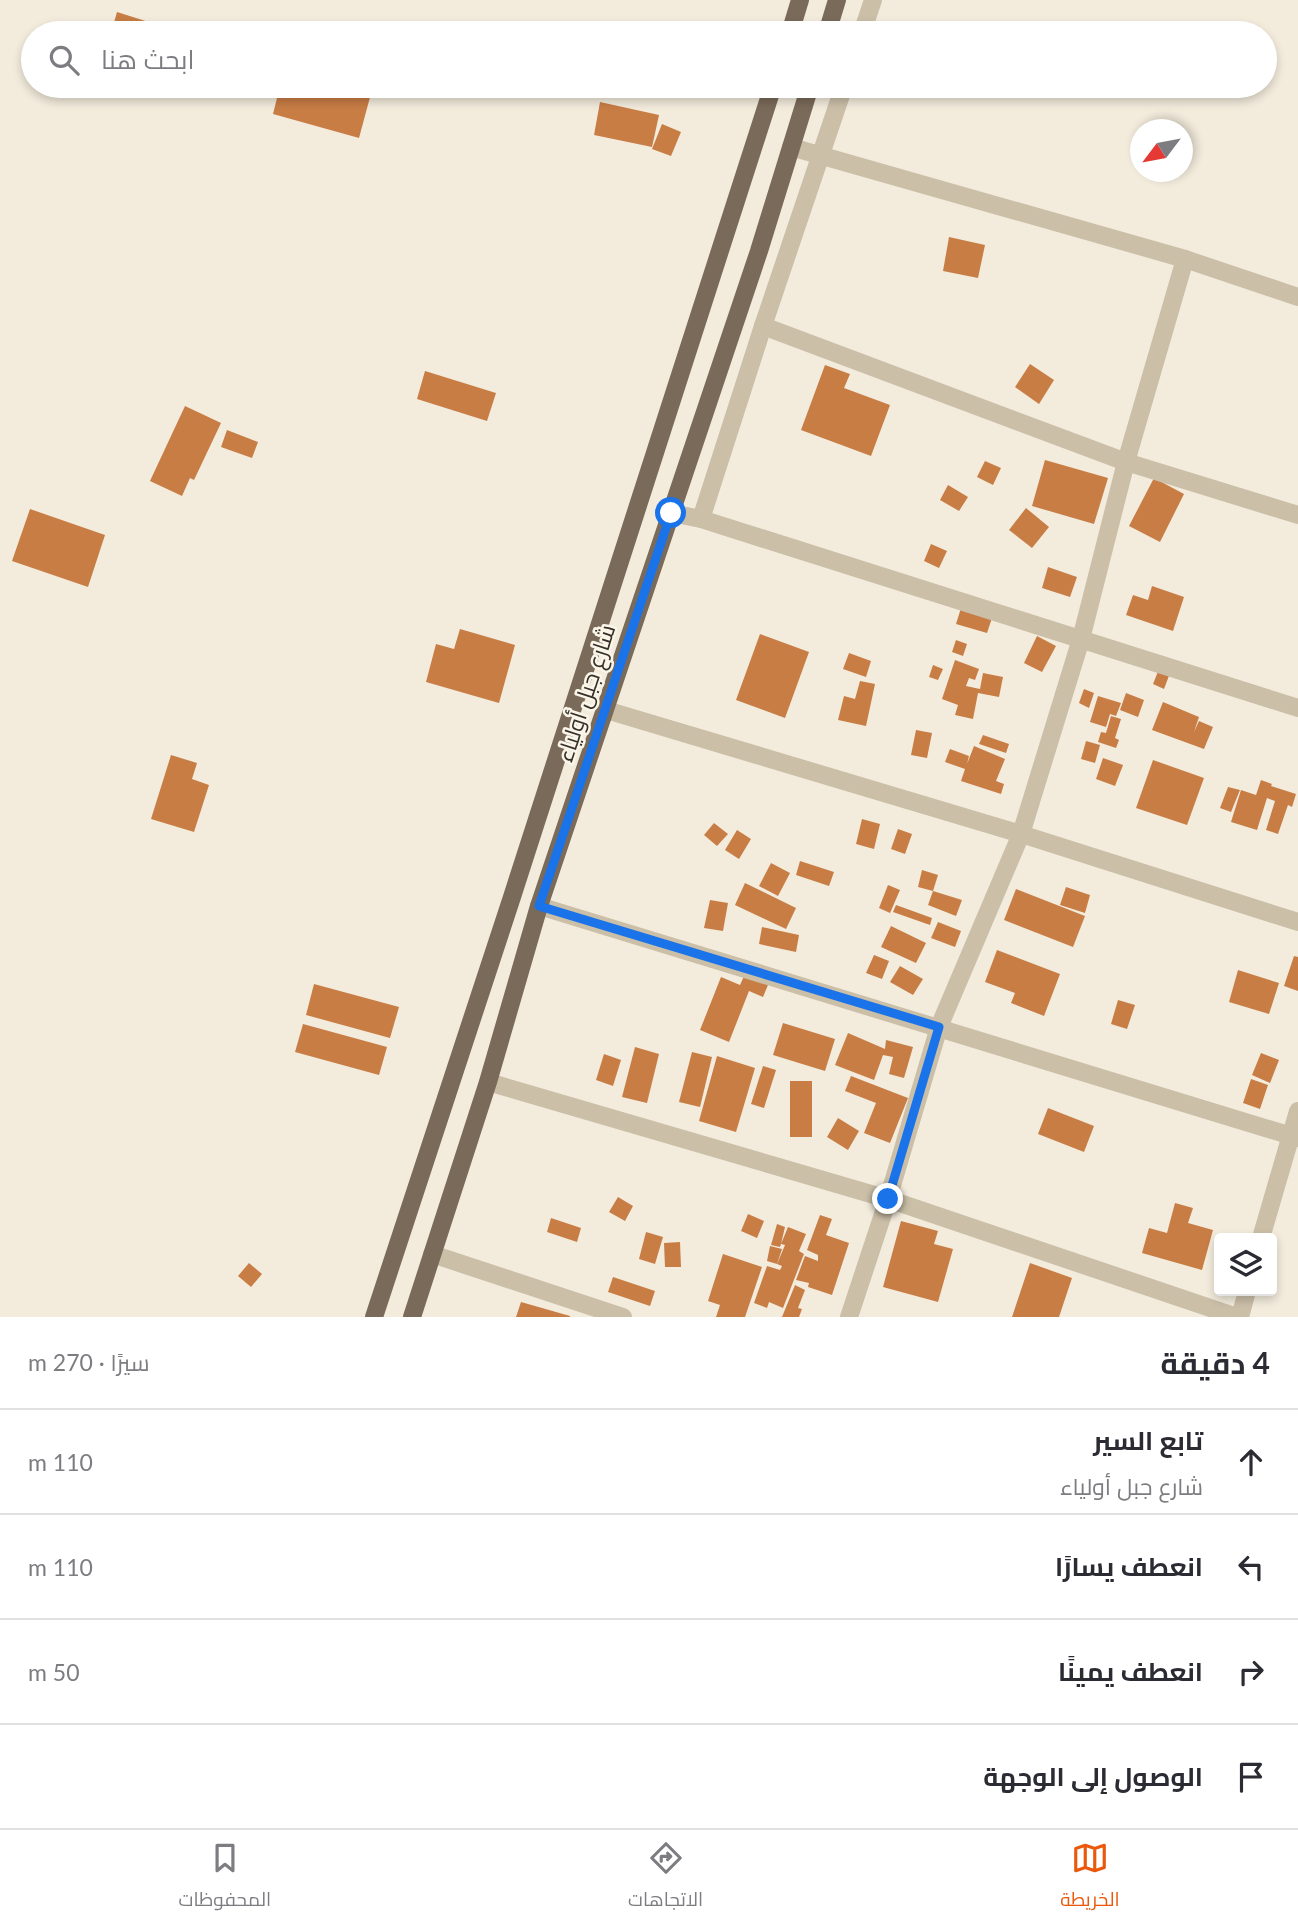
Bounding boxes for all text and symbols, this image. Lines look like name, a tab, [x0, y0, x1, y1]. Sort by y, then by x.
search box	[21, 21, 1277, 98]
icon: search	[45, 41, 83, 79]
text: ابحث هنا	[101, 43, 195, 75]
north arrow	[1130, 119, 1193, 182]
route start	[655, 497, 686, 528]
street label: شارع جبل أولياء	[550, 621, 623, 766]
route end	[872, 1183, 903, 1214]
map controls	[1214, 1233, 1277, 1296]
button: layers	[1214, 1233, 1277, 1296]
text: 4 دقيقة	[1160, 1344, 1270, 1380]
text: سيرًا · 270 m	[28, 1348, 149, 1376]
text: تابع السير	[1093, 1424, 1203, 1456]
icon: ahead	[1232, 1443, 1270, 1481]
text: 110 m	[28, 1448, 93, 1476]
text: شارع جبل أولياء	[1060, 1472, 1203, 1500]
icon: left	[1232, 1548, 1270, 1586]
text: انعطف يسارًا	[1055, 1550, 1203, 1582]
text: 110 m	[28, 1553, 93, 1581]
icon: right	[1232, 1653, 1270, 1691]
text: انعطف يمينًا	[1058, 1655, 1203, 1687]
text: 50 m	[28, 1658, 80, 1686]
icon: arrive	[1232, 1758, 1270, 1796]
text: الوصول إلى الوجهة	[983, 1760, 1203, 1792]
tab: المحفوظات	[179, 1839, 271, 1917]
tab: الاتجاهات	[628, 1839, 703, 1917]
tab: الخريطة	[1060, 1839, 1120, 1917]

